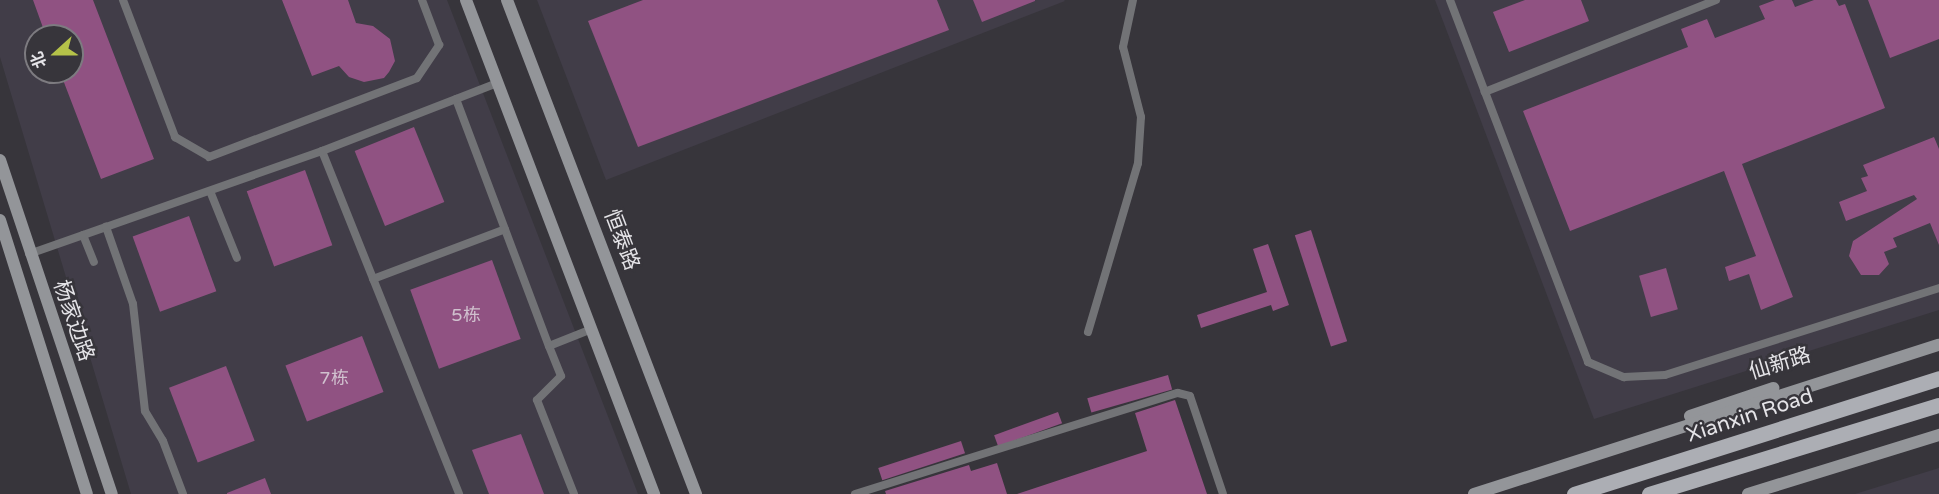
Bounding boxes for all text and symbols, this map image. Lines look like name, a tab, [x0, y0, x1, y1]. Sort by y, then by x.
north arrow	[24, 24, 84, 84]
text: 北	[27, 49, 51, 71]
street label: 恒泰路	[598, 206, 644, 274]
street label: 杨家边路	[47, 277, 99, 365]
house number: 5栋	[451, 304, 481, 326]
street label: 仙新路	[1746, 343, 1814, 385]
house number: 7栋	[319, 367, 349, 389]
street label: Xianxin Road	[1684, 384, 1816, 448]

